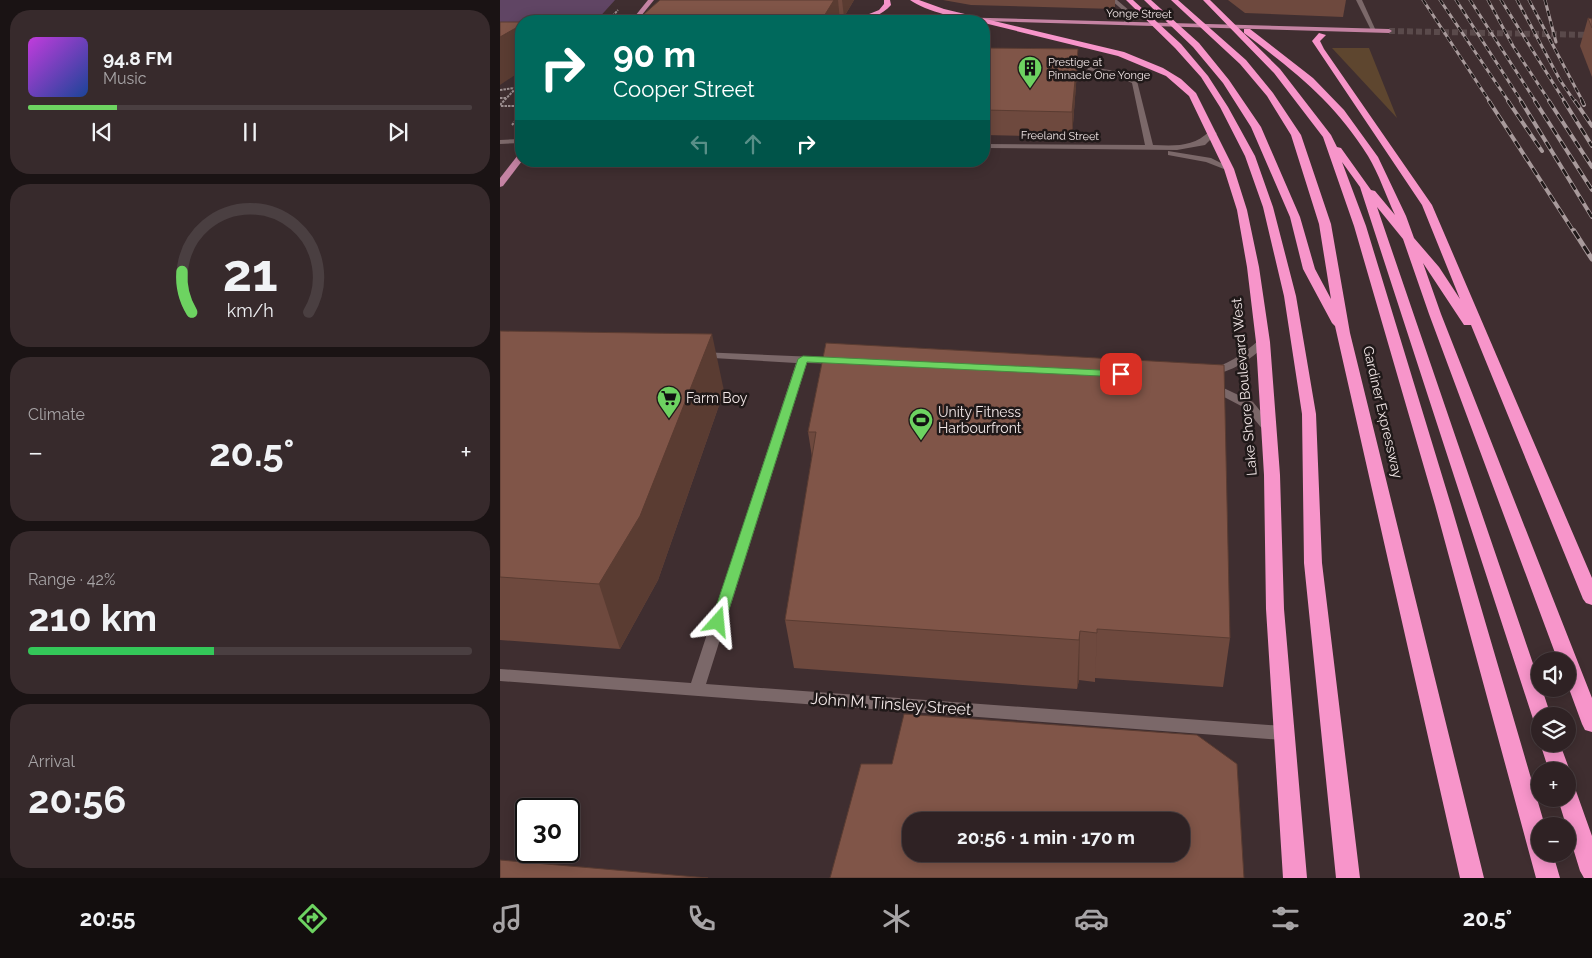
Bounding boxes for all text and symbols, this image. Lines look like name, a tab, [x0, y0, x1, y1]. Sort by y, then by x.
street label: Yonge Street	[1106, 7, 1172, 21]
text: 90 m	[613, 34, 696, 75]
icon: right	[530, 35, 595, 100]
text: 94.8 FM	[103, 47, 173, 69]
building icon: Prestige at Pinnacle One Yonge	[1017, 55, 1043, 89]
place label: Prestige at Pinnacle One Yonge	[1048, 56, 1151, 82]
text: Music	[103, 69, 147, 88]
text: Cooper Street	[613, 76, 755, 102]
icon: previous	[88, 118, 116, 146]
icon: pause	[236, 118, 264, 146]
icon: next	[384, 118, 412, 146]
street label: Freeland Street	[1021, 129, 1100, 143]
icon: left	[686, 130, 714, 158]
icon: ahead	[739, 130, 767, 158]
icon: right	[792, 130, 820, 158]
text: 21	[222, 242, 278, 303]
street label: Lake Shore Boulevard West	[1228, 297, 1260, 477]
text: km/h	[226, 300, 274, 321]
street label: Gardiner Expressway	[1360, 344, 1406, 480]
pin	[1100, 353, 1142, 395]
icon: arrive	[1107, 360, 1135, 388]
supermarket icon: Farm Boy	[656, 385, 682, 419]
place label: Farm Boy	[686, 390, 748, 406]
place label: Unity Fitness Harbourfront	[938, 404, 1022, 436]
text: Climate	[28, 405, 85, 424]
sports icon: Unity Fitness Harbourfront	[908, 407, 934, 441]
text: 20.5°	[209, 430, 294, 475]
text: −	[28, 436, 43, 469]
text: +	[460, 436, 472, 469]
text: Range · 42%	[28, 570, 115, 589]
text: 210 km	[28, 595, 157, 640]
position arrow	[691, 595, 743, 647]
map controls	[1531, 652, 1576, 862]
button: sound	[1531, 652, 1576, 697]
street label: John M. Tinsley Street	[810, 689, 973, 719]
button: layers	[1531, 707, 1576, 752]
text: Arrival	[28, 752, 75, 771]
button: +	[1531, 762, 1576, 807]
text: 20:56	[28, 777, 126, 822]
speed limit sign: 30	[515, 798, 580, 863]
button: −	[1531, 817, 1576, 862]
text: 20:56 · 1 min · 170 m	[957, 826, 1135, 848]
icon: directions	[295, 901, 330, 936]
icon: music	[490, 901, 525, 936]
icon: phone	[684, 901, 719, 936]
icon: climate	[879, 901, 914, 936]
icon: car	[1074, 901, 1109, 936]
icon: filters	[1268, 901, 1303, 936]
text: 20:55	[80, 905, 136, 931]
text: 20.5°	[1463, 905, 1512, 931]

